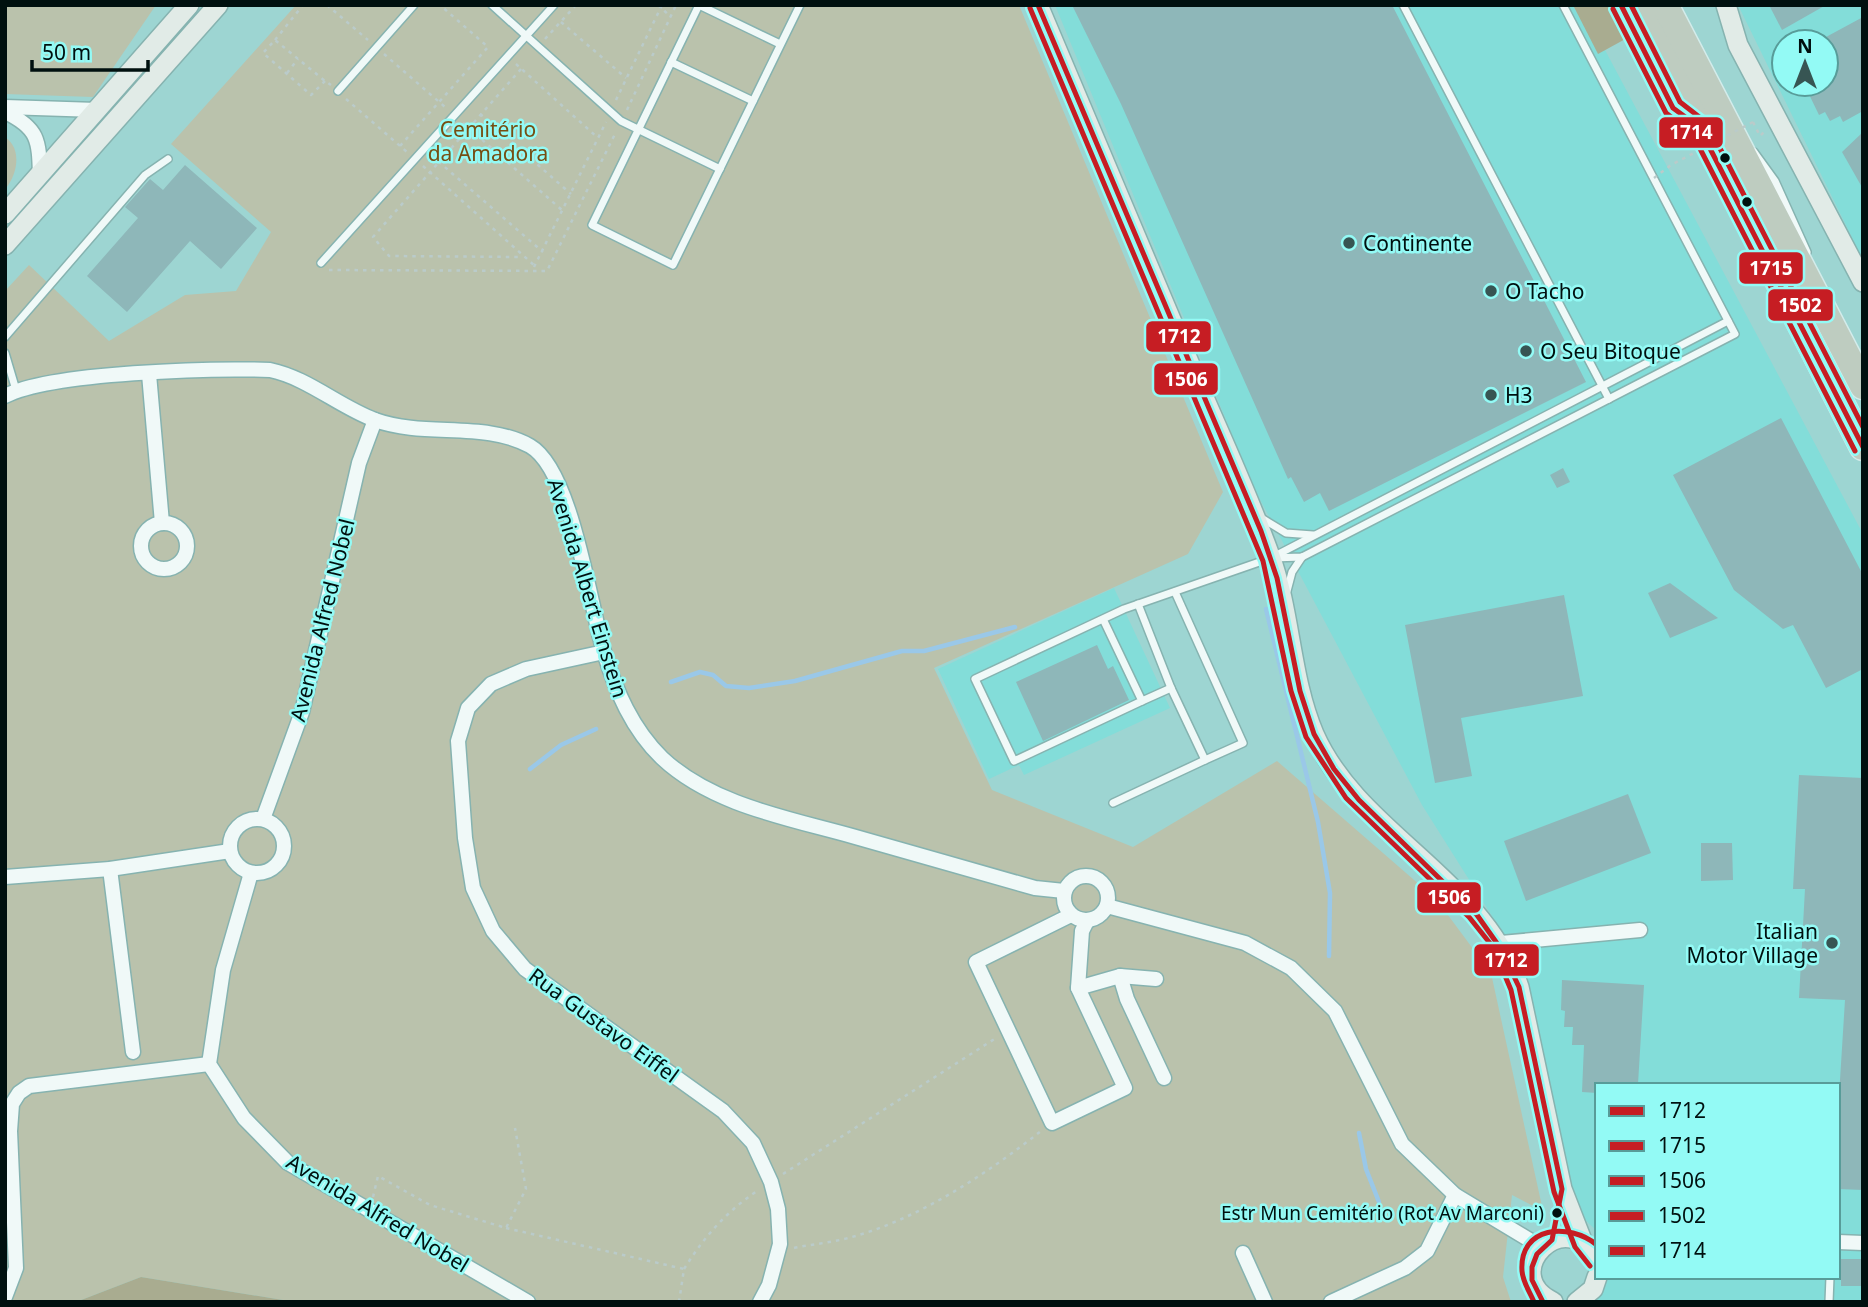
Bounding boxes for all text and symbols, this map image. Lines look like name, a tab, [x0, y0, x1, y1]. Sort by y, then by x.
scale bar	[32, 28, 147, 72]
north arrow	[1770, 28, 1840, 98]
text: N	[1797, 33, 1813, 59]
text: 50 m	[42, 38, 91, 66]
park label: Cemitério da Amadora	[428, 115, 548, 167]
line badge: 1714	[1658, 116, 1724, 149]
text: 1714	[1669, 119, 1713, 145]
unlabelled marker	[1718, 151, 1732, 165]
unlabelled marker	[1740, 195, 1754, 209]
place label: Continente	[1363, 229, 1472, 257]
marker: Continente	[1341, 235, 1357, 251]
line badge: 1715	[1738, 251, 1804, 285]
text: 1715	[1749, 255, 1793, 281]
place label: O Tacho	[1505, 277, 1584, 305]
marker: O Tacho	[1483, 283, 1499, 299]
line badge: 1502	[1767, 288, 1834, 322]
text: 1502	[1778, 292, 1822, 318]
line badge: 1712	[1145, 320, 1212, 353]
text: 1712	[1157, 323, 1201, 349]
place label: O Seu Bitoque	[1540, 337, 1681, 365]
marker: O Seu Bitoque	[1518, 343, 1534, 359]
line badge: 1506	[1153, 362, 1219, 396]
text: 1506	[1164, 366, 1208, 392]
place label: H3	[1505, 381, 1533, 409]
marker: H3	[1483, 387, 1499, 403]
street label: Avenida Albert Einstein	[541, 475, 635, 701]
street label: Avenida Alfred Nobel	[283, 516, 361, 724]
line badge: 1506	[1416, 881, 1482, 914]
text: 1506	[1427, 884, 1471, 910]
place label: Italian Motor Village	[1686, 917, 1818, 969]
marker: Italian Motor Village	[1824, 935, 1840, 951]
line badge: 1712	[1473, 943, 1540, 977]
text: 1712	[1484, 947, 1528, 973]
street label: Rua Gustavo Eiffel	[524, 961, 684, 1089]
legend	[1595, 1083, 1840, 1279]
text: 1712	[1658, 1096, 1706, 1124]
text: 1715	[1658, 1131, 1706, 1159]
street label: Avenida Alfred Nobel	[282, 1147, 474, 1279]
text: 1506	[1658, 1166, 1706, 1194]
place label: Estr Mun Cemitério (Rot Av Marconi)	[1221, 1200, 1544, 1226]
text: 1502	[1658, 1201, 1706, 1229]
marker: Estr Mun Cemitério (Rot Av Marconi)	[1550, 1206, 1564, 1220]
text: 1714	[1658, 1236, 1706, 1264]

